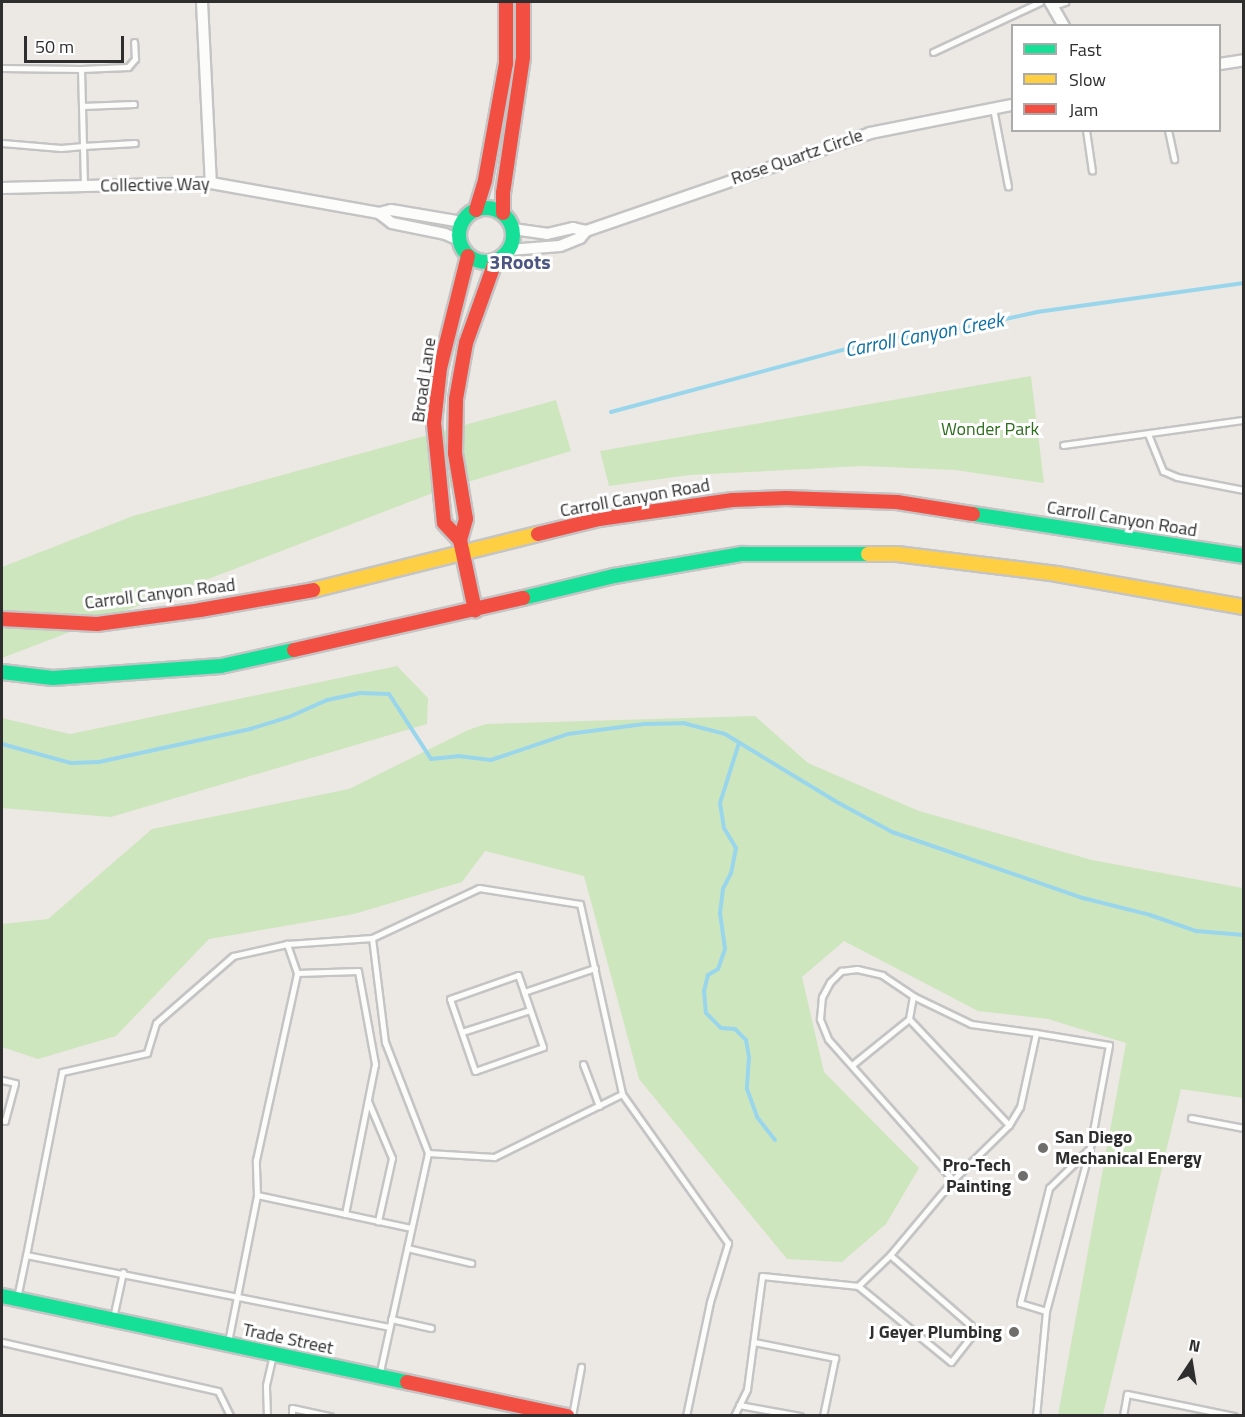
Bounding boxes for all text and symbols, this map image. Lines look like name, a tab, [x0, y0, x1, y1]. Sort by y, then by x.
scale bar	[27, 24, 128, 62]
legend	[1011, 24, 1221, 132]
text: 50 m	[35, 33, 74, 60]
text: Fast	[1069, 36, 1102, 63]
text: Slow	[1069, 66, 1106, 93]
text: Jam	[1069, 96, 1098, 123]
street label: Rose Quartz Circle	[728, 124, 866, 190]
street label: Collective Way	[100, 173, 210, 197]
district label: 3Roots	[489, 249, 551, 273]
water label: Carroll Canyon Creek	[842, 307, 1006, 361]
street label: Broad Lane	[407, 336, 441, 424]
park label: Wonder Park	[941, 418, 1039, 440]
street label: Carroll Canyon Road	[558, 474, 712, 522]
street label: Carroll Canyon Road	[1045, 496, 1199, 542]
street label: Carroll Canyon Road	[83, 574, 237, 614]
place label: San Diego Mechanical Energy	[1055, 1127, 1202, 1170]
marker: San Diego Mechanical Energy	[1036, 1141, 1050, 1155]
place label: Pro-Tech Painting	[942, 1155, 1011, 1198]
marker: Pro-Tech Painting	[1016, 1169, 1030, 1183]
street label: Trade Street	[241, 1319, 335, 1359]
place label: J Geyer Plumbing	[869, 1321, 1002, 1343]
marker: J Geyer Plumbing	[1007, 1325, 1021, 1339]
north arrow	[1161, 1333, 1221, 1393]
text: N	[1187, 1333, 1203, 1358]

